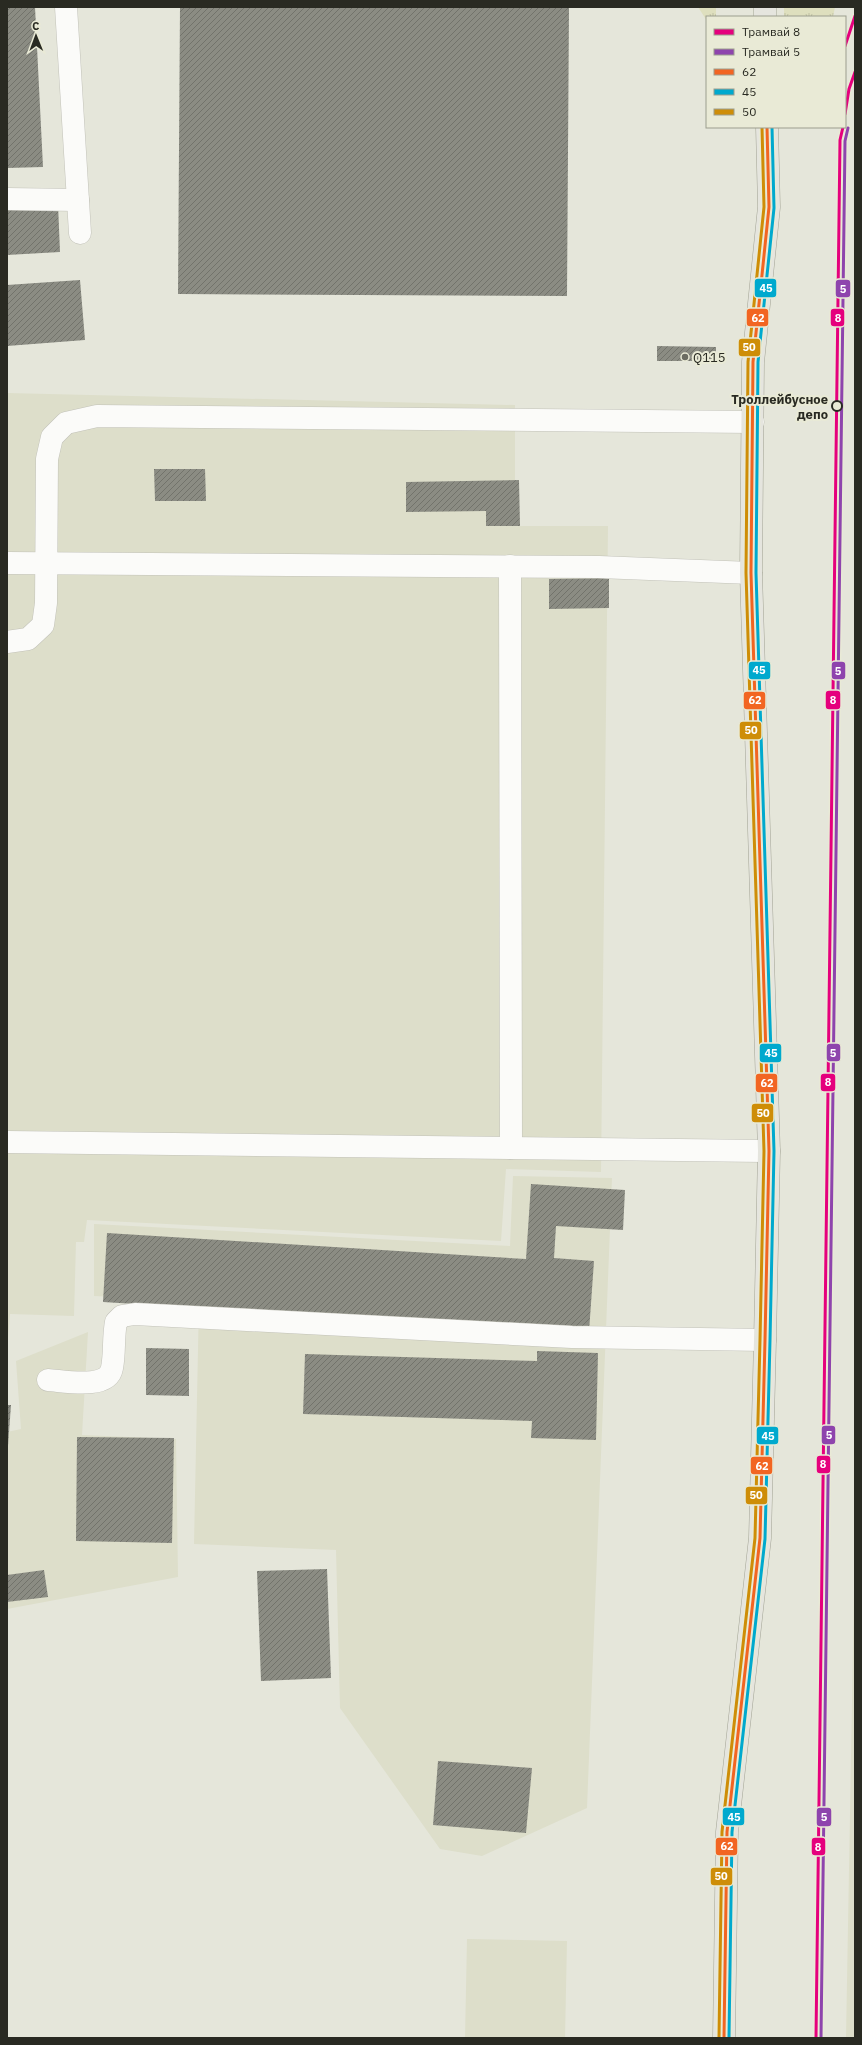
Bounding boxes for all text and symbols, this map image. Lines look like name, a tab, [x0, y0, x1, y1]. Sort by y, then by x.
north arrow	[16, 16, 56, 56]
legend	[706, 16, 846, 128]
text: С	[32, 19, 40, 33]
text: Трамвай 8	[742, 24, 800, 39]
text: Трамвай 5	[742, 44, 800, 59]
text: 62	[742, 64, 756, 79]
text: 45	[742, 84, 756, 99]
text: 50	[742, 104, 756, 119]
line badge: 45	[754, 278, 777, 298]
line badge: 5	[835, 279, 851, 298]
text: 45	[759, 281, 773, 295]
text: 5	[840, 282, 847, 296]
line badge: 62	[746, 308, 769, 327]
line badge: 8	[830, 308, 845, 327]
text: 62	[751, 311, 765, 325]
text: 8	[835, 311, 842, 325]
line badge: 50	[738, 338, 761, 357]
text: 50	[742, 340, 756, 354]
place label: Q115	[693, 349, 726, 366]
marker: Q115	[680, 352, 690, 362]
place label: Троллейбусное депо	[731, 391, 828, 423]
marker: Троллейбусное депо	[831, 400, 843, 412]
line badge: 45	[748, 661, 771, 680]
line badge: 5	[831, 661, 846, 680]
text: 45	[752, 663, 766, 677]
text: 5	[835, 664, 842, 678]
line badge: 8	[825, 690, 841, 710]
line badge: 62	[743, 691, 766, 710]
text: 62	[748, 693, 762, 707]
text: 8	[830, 693, 837, 707]
line badge: 50	[739, 721, 762, 740]
text: 50	[744, 723, 758, 737]
line badge: 45	[759, 1043, 782, 1063]
line badge: 5	[826, 1043, 841, 1062]
text: 45	[764, 1046, 778, 1060]
text: 5	[830, 1046, 837, 1060]
line badge: 62	[755, 1073, 778, 1093]
line badge: 8	[820, 1073, 836, 1092]
text: 8	[825, 1075, 832, 1089]
text: 62	[760, 1076, 774, 1090]
line badge: 50	[751, 1103, 774, 1123]
text: 50	[756, 1106, 770, 1120]
line badge: 5	[821, 1425, 836, 1445]
line badge: 45	[756, 1426, 779, 1445]
text: 5	[826, 1428, 833, 1442]
text: 45	[761, 1429, 775, 1443]
line badge: 8	[816, 1455, 831, 1474]
line badge: 62	[750, 1456, 773, 1475]
text: 8	[820, 1457, 827, 1471]
text: 62	[755, 1459, 769, 1473]
line badge: 50	[745, 1486, 768, 1505]
text: 50	[749, 1488, 763, 1502]
line badge: 45	[722, 1807, 745, 1826]
line badge: 5	[816, 1807, 832, 1827]
text: 45	[727, 1810, 741, 1824]
text: 5	[821, 1810, 828, 1824]
line badge: 62	[715, 1837, 738, 1856]
line badge: 8	[811, 1837, 826, 1856]
text: 62	[720, 1839, 734, 1853]
text: 8	[815, 1840, 822, 1854]
line badge: 50	[710, 1867, 733, 1886]
text: 50	[714, 1869, 728, 1883]

